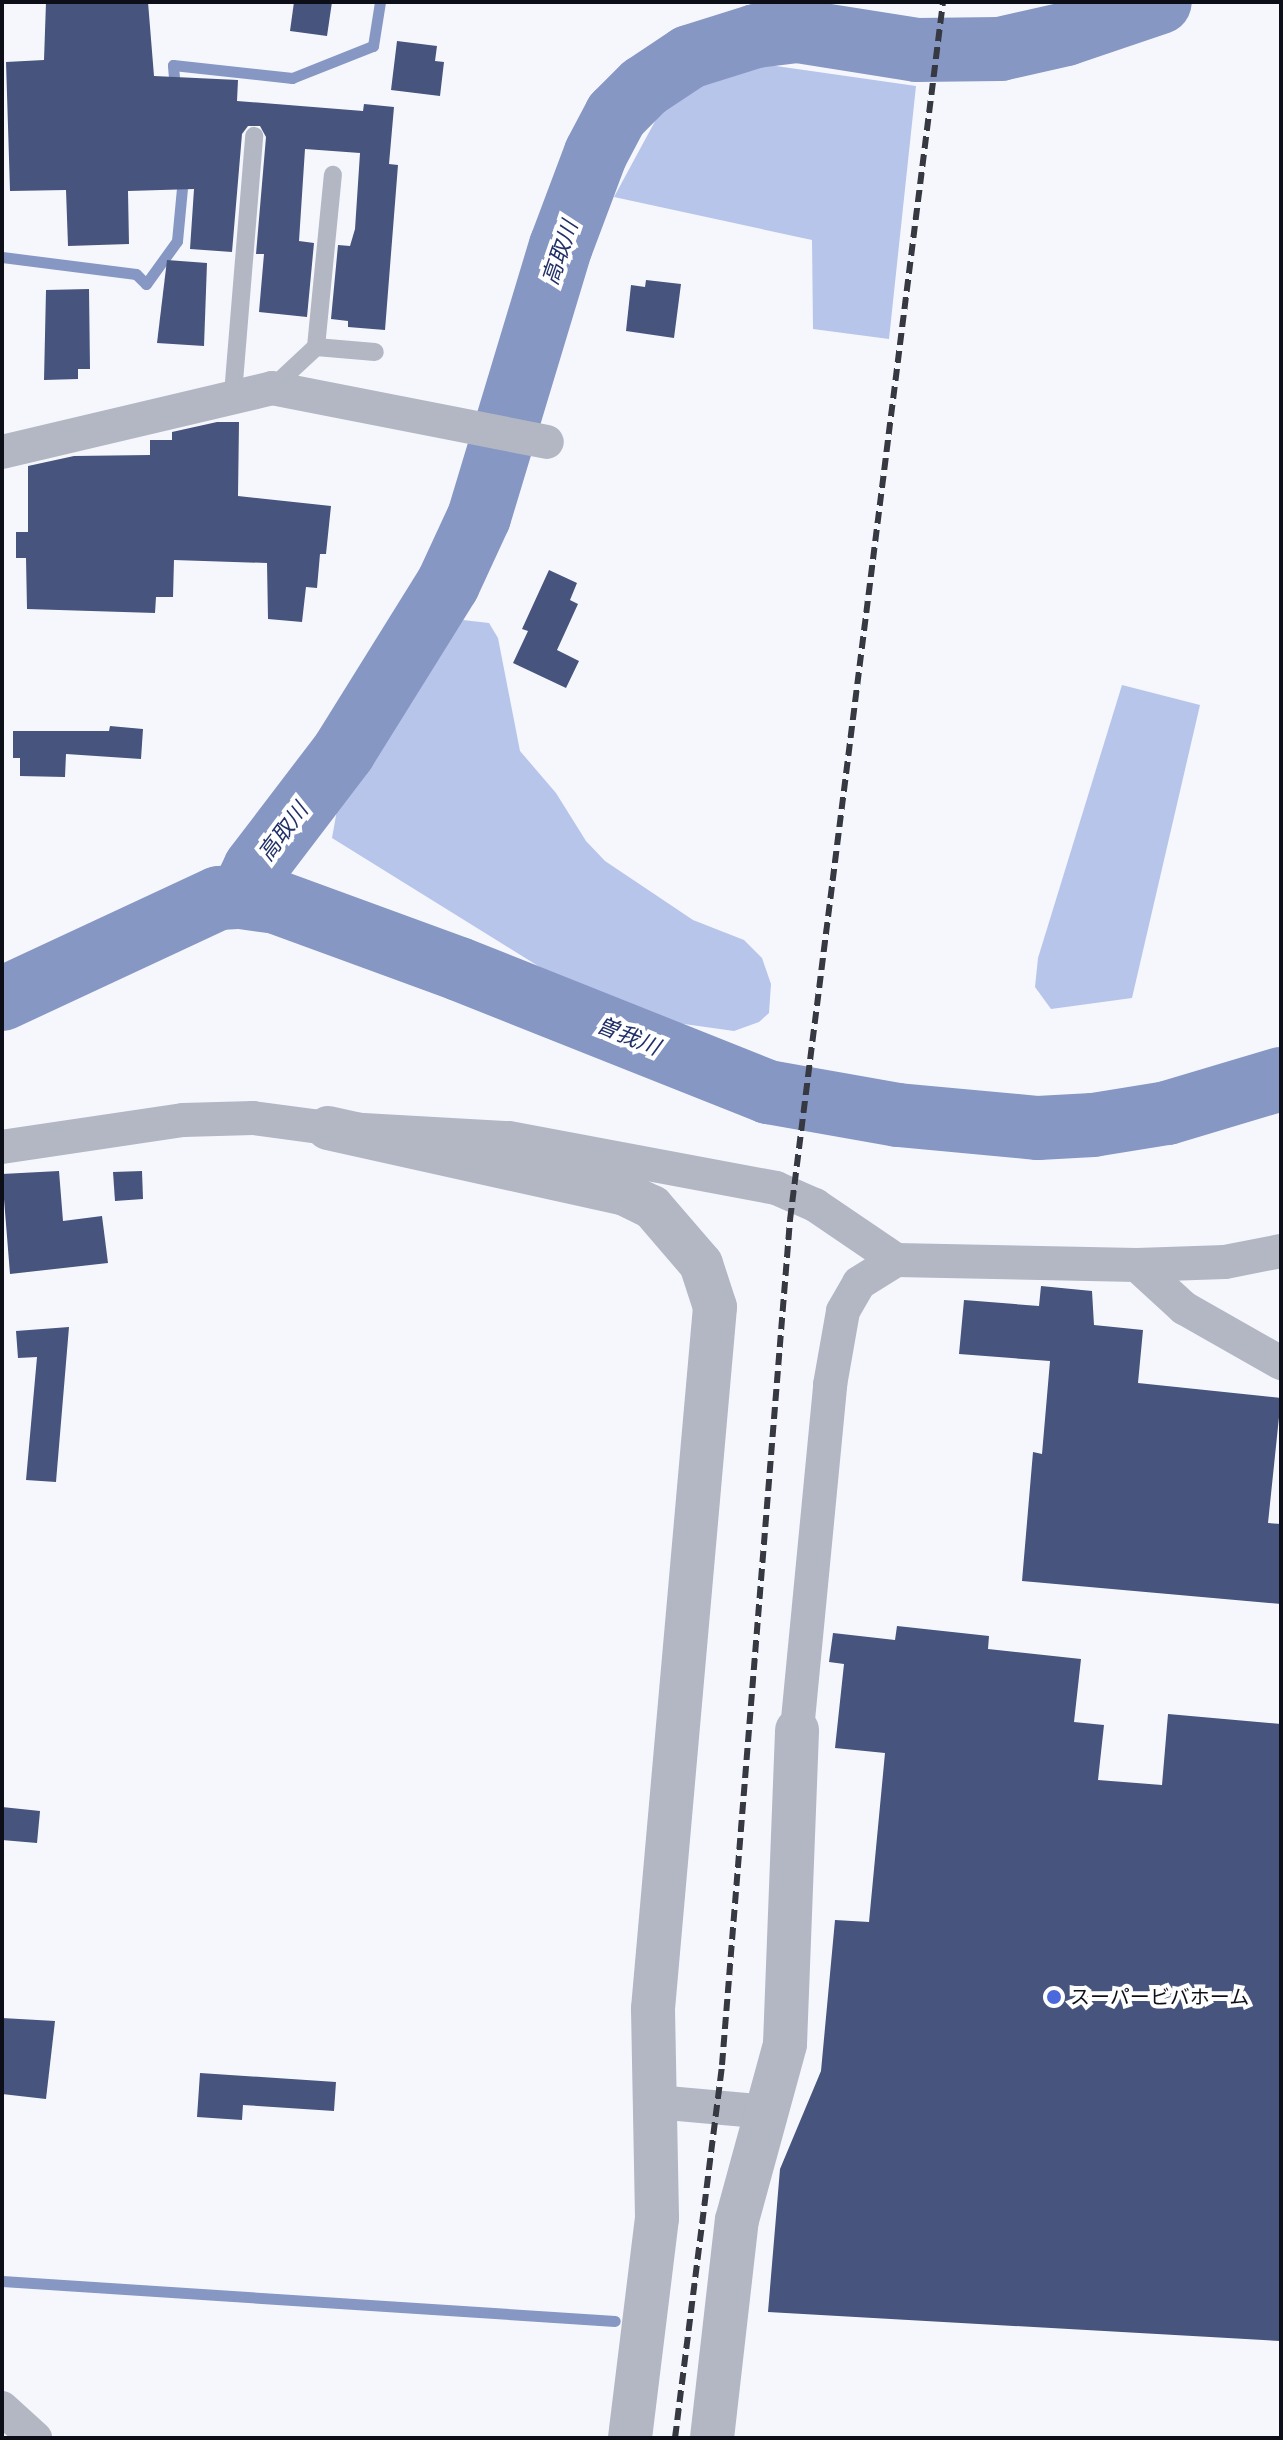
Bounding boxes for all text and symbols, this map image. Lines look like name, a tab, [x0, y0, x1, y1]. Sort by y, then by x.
water label: 高取川	[537, 218, 583, 288]
water label: 高取川	[253, 798, 313, 866]
water label: 曽我川	[592, 1011, 664, 1061]
place label: スーパービバホーム	[1070, 1985, 1250, 2009]
marker: スーパービバホーム	[1045, 1988, 1063, 2006]

